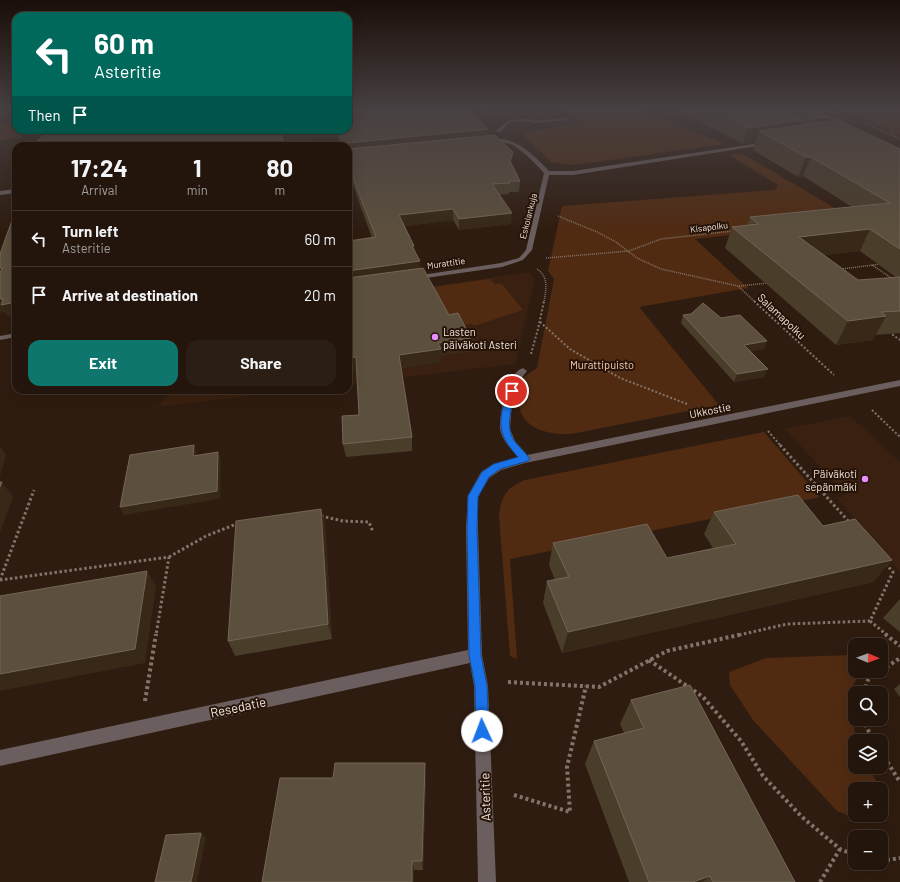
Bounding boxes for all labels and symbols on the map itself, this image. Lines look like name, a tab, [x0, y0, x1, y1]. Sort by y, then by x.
street label: Eskolankuja	[517, 192, 539, 240]
street label: Kisapolku	[689, 219, 729, 235]
street label: Murattitie	[426, 255, 466, 271]
street label: Salamapolku	[755, 290, 809, 342]
place label: Lasten päiväkoti Asteri	[443, 325, 517, 351]
marker: Lasten päiväkoti Asteri	[430, 332, 440, 342]
park label: Murattipuisto	[570, 358, 634, 371]
pin	[495, 374, 529, 408]
street label: Ukkostie	[688, 400, 732, 420]
place label: Päiväkoti sepänmäki	[805, 467, 857, 493]
marker: Päiväkoti sepänmäki	[860, 474, 870, 484]
north arrow	[848, 638, 888, 678]
street label: Resedatie	[209, 693, 267, 721]
position arrow	[461, 710, 503, 752]
street label: Asteritie	[476, 772, 494, 822]

